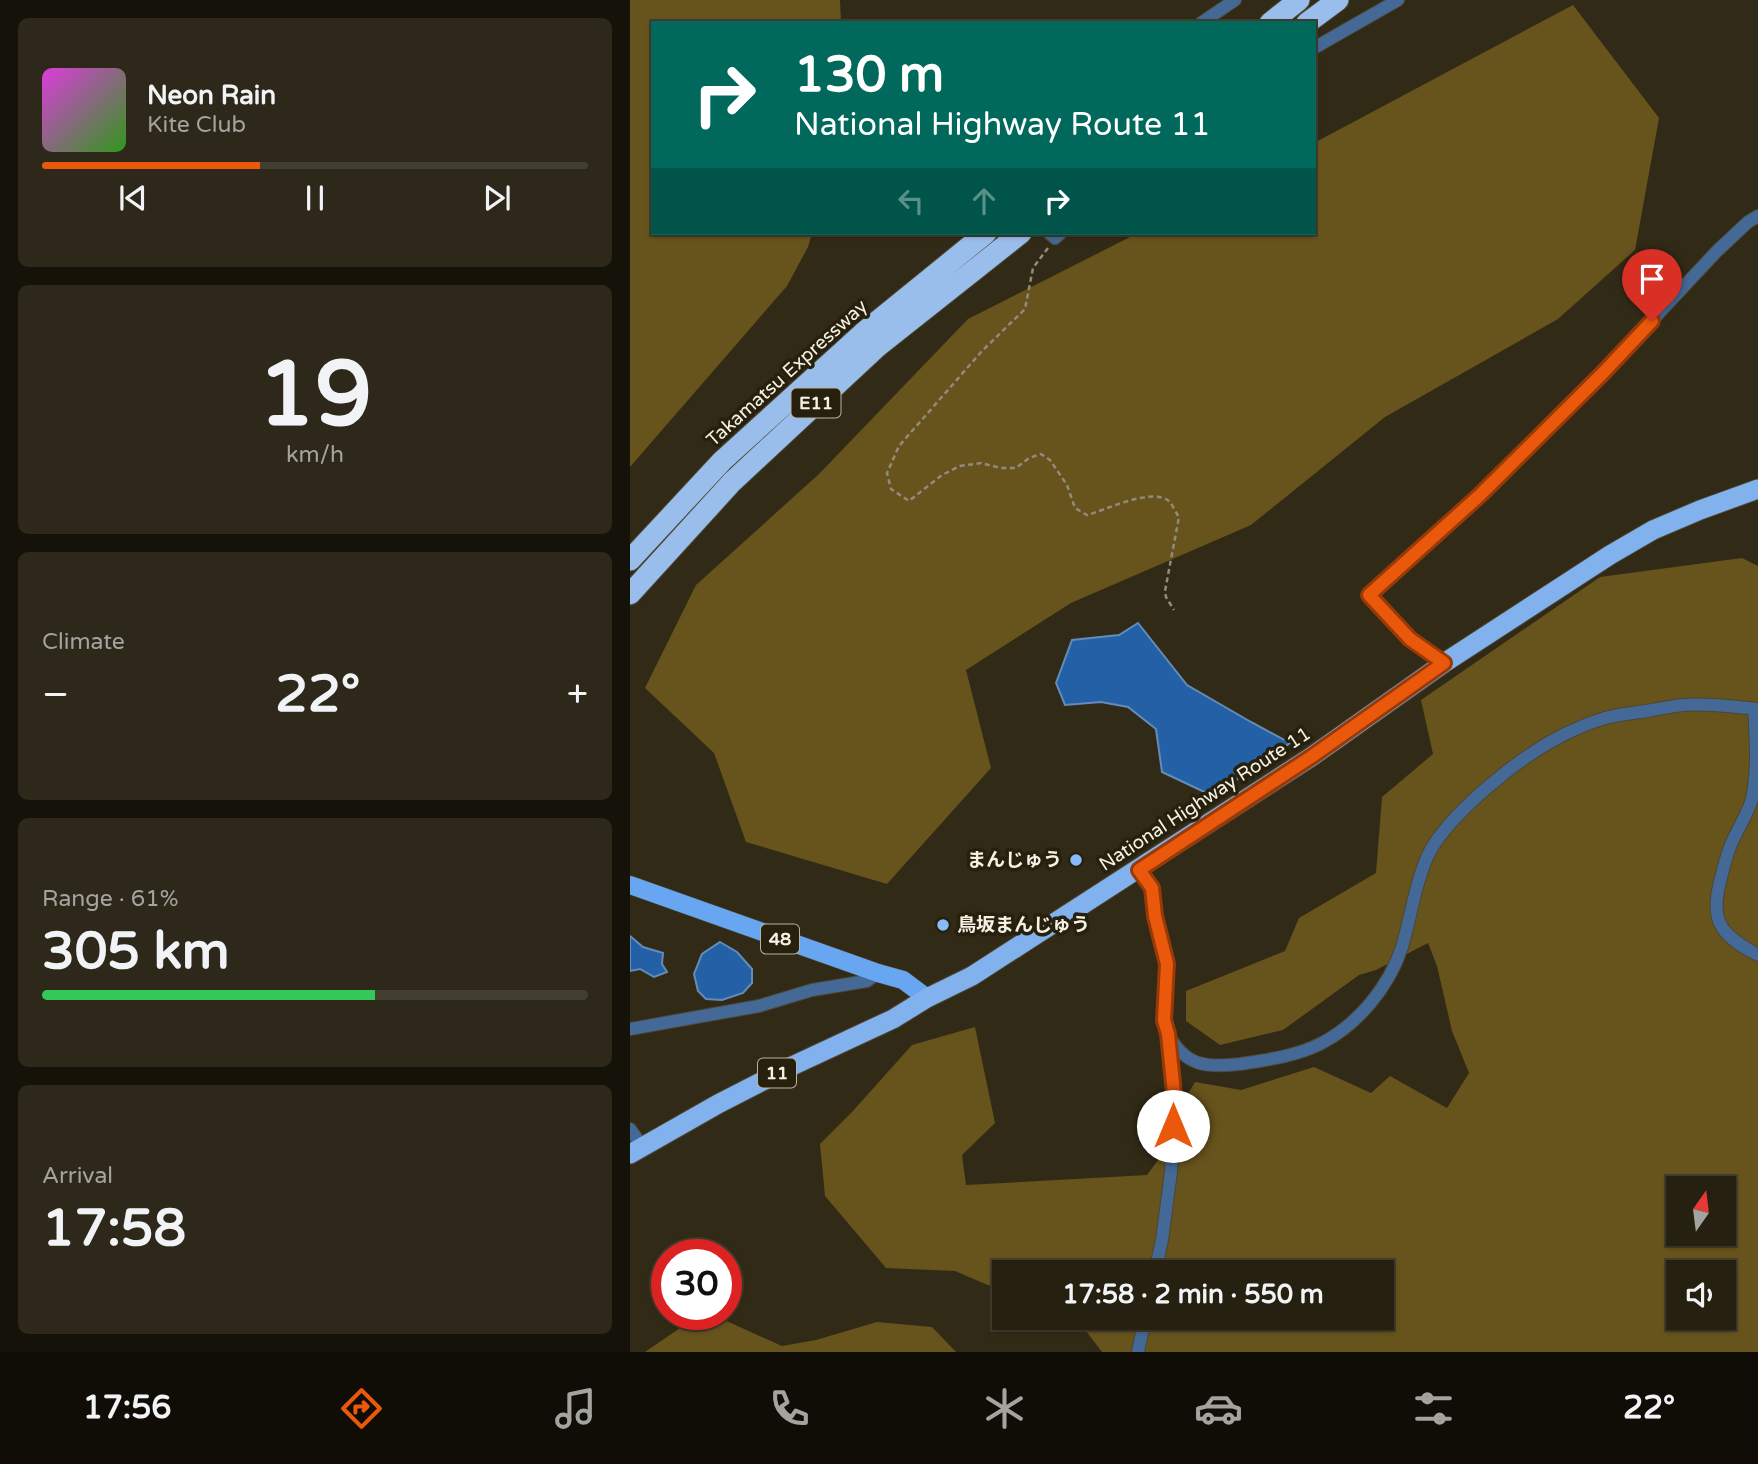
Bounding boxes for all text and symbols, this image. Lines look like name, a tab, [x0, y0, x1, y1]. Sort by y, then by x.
text: 130 m	[794, 46, 944, 105]
icon: right	[679, 49, 770, 140]
text: Neon Rain	[147, 80, 276, 111]
text: National Highway Route 11	[794, 106, 1211, 144]
text: Kite Club	[147, 111, 246, 139]
icon: previous	[114, 179, 152, 217]
icon: pause	[296, 179, 334, 217]
icon: next	[478, 179, 516, 217]
icon: left	[892, 182, 930, 220]
icon: ahead	[965, 182, 1003, 220]
icon: right	[1038, 182, 1076, 220]
pin	[1622, 249, 1682, 321]
icon: arrive	[1633, 260, 1671, 298]
street label: Takamatsu Expressway	[702, 295, 872, 451]
text: 19	[258, 340, 372, 450]
road number: E11	[792, 388, 840, 418]
text: km/h	[286, 441, 344, 469]
text: Climate	[42, 628, 125, 656]
text: 22°	[275, 663, 360, 726]
text: −	[42, 672, 69, 718]
text: +	[567, 672, 588, 718]
street label: National Highway Route 11	[1095, 722, 1315, 876]
place label: まんじゅう	[967, 849, 1062, 871]
marker: まんじゅう	[1068, 852, 1084, 868]
text: Range · 61%	[42, 885, 178, 913]
place label: 鳥坂まんじゅう	[957, 914, 1090, 936]
marker: 鳥坂まんじゅう	[935, 917, 951, 933]
text: 305 km	[42, 920, 230, 983]
road number: 48	[761, 924, 799, 954]
road number: 11	[758, 1058, 796, 1088]
position arrow	[1136, 1089, 1210, 1163]
text: Arrival	[42, 1162, 113, 1190]
north arrow	[1666, 1176, 1736, 1246]
map controls	[1666, 1176, 1736, 1330]
text: 17:58	[42, 1197, 186, 1260]
speed limit sign: 30	[651, 1239, 742, 1330]
button: sound	[1666, 1260, 1736, 1330]
text: 17:58 · 2 min · 550 m	[1062, 1279, 1324, 1310]
icon: directions	[337, 1384, 386, 1433]
icon: music	[551, 1384, 600, 1433]
icon: phone	[765, 1384, 814, 1433]
icon: climate	[980, 1384, 1029, 1433]
icon: car	[1194, 1384, 1243, 1433]
icon: filters	[1409, 1384, 1458, 1433]
text: 17:56	[83, 1389, 171, 1427]
text: 22°	[1623, 1389, 1675, 1427]

